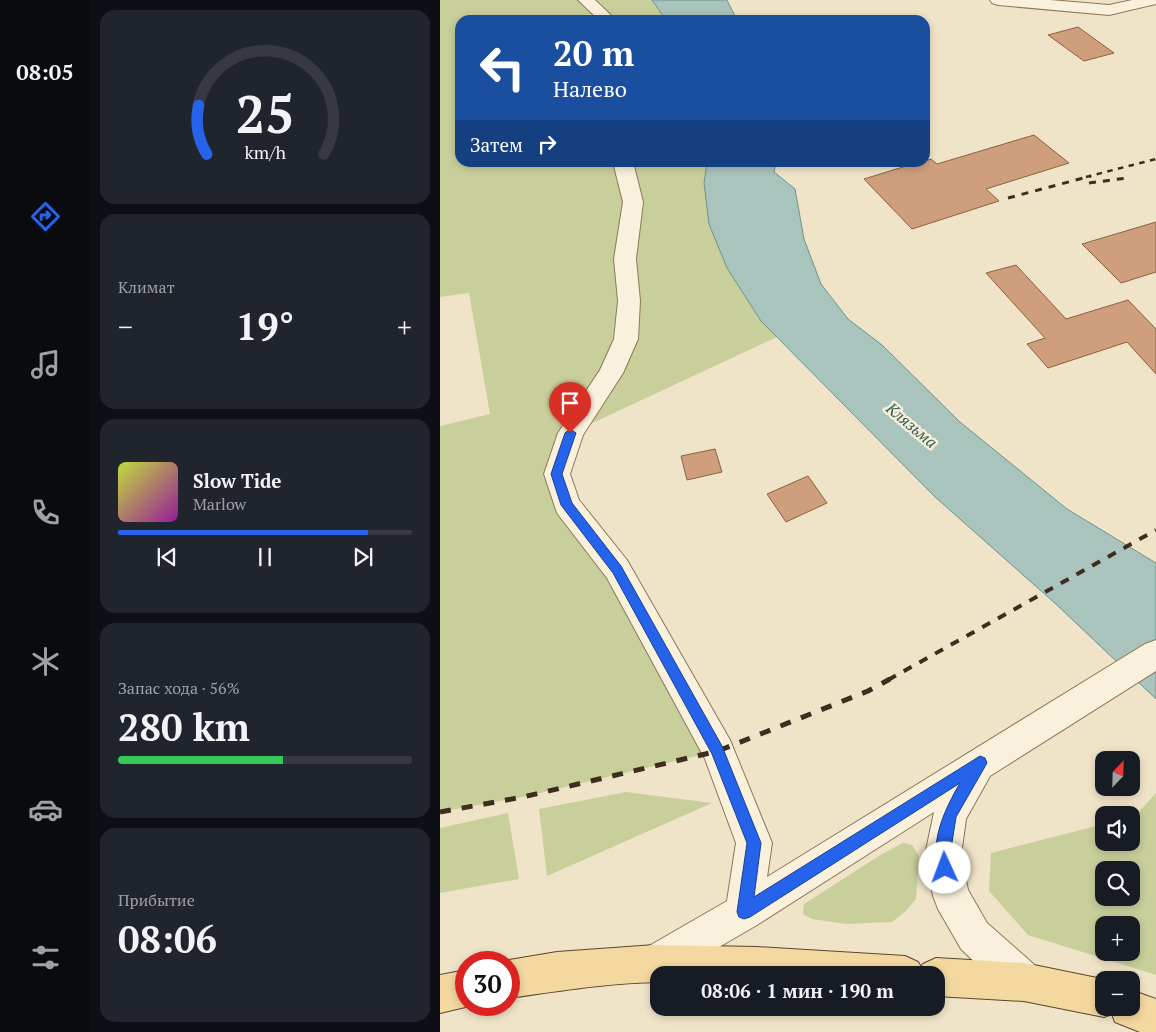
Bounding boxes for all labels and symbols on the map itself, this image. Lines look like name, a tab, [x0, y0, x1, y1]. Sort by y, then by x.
pin	[549, 382, 591, 433]
water label: Клязьма	[881, 396, 942, 453]
north arrow	[1095, 751, 1140, 796]
position arrow	[918, 841, 970, 893]
speed limit sign: 30	[455, 951, 520, 1016]

